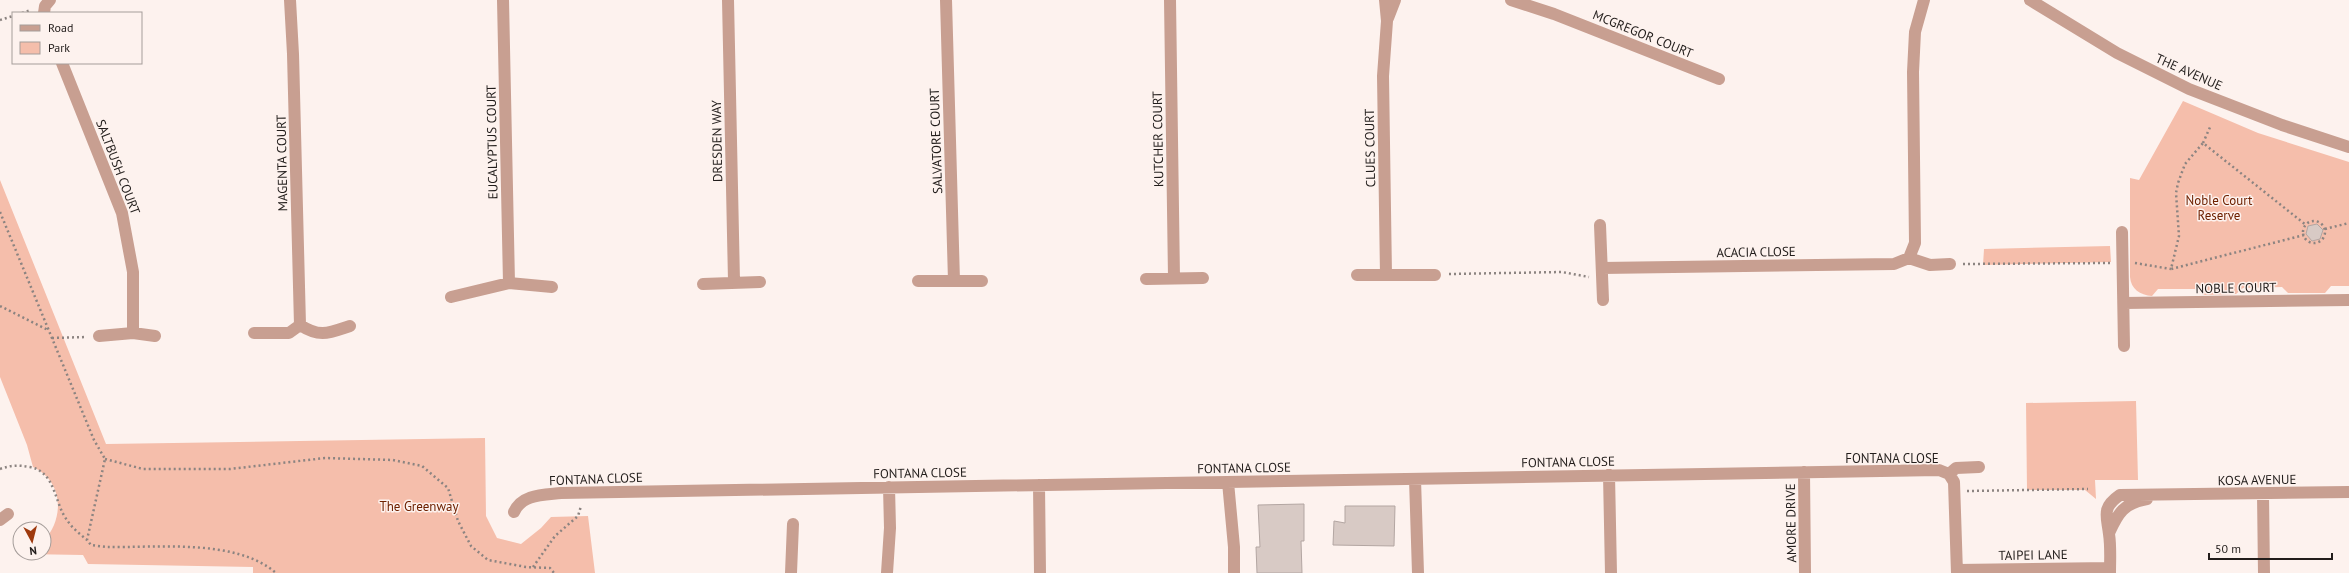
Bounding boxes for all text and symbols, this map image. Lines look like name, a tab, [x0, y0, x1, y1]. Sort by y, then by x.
street label: MCGREGOR COURT	[1590, 6, 1696, 62]
legend	[12, 12, 142, 64]
text: Road	[48, 20, 73, 35]
text: Park	[48, 40, 70, 55]
street label: THE AVENUE	[2153, 50, 2225, 94]
street label: EUCALYPTUS COURT	[483, 85, 501, 199]
street label: SALVATORE COURT	[926, 88, 946, 194]
street label: KUTCHER COURT	[1149, 91, 1167, 187]
street label: DRESDEN WAY	[708, 99, 726, 182]
street label: CLUES COURT	[1361, 109, 1379, 187]
street label: MAGENTA COURT	[273, 114, 291, 212]
street label: SALTBUSH COURT	[92, 117, 144, 217]
park label: Noble Court Reserve	[2186, 192, 2253, 224]
street label: ACACIA CLOSE	[1716, 243, 1796, 261]
street label: NOBLE COURT	[2195, 279, 2277, 297]
street label: FONTANA CLOSE	[1845, 450, 1939, 467]
street label: FONTANA CLOSE	[1521, 453, 1615, 471]
street label: FONTANA CLOSE	[1197, 459, 1291, 477]
street label: FONTANA CLOSE	[873, 464, 967, 482]
street label: FONTANA CLOSE	[549, 469, 643, 489]
street label: KOSA AVENUE	[2217, 471, 2297, 489]
street label: AMORE DRIVE	[1782, 483, 1800, 563]
park label: The Greenway	[379, 498, 459, 515]
north arrow	[12, 521, 52, 561]
scale bar	[2209, 535, 2332, 561]
text: 50 m	[2215, 541, 2241, 556]
text: N	[29, 544, 38, 558]
street label: TAIPEI LANE	[1998, 546, 2068, 564]

